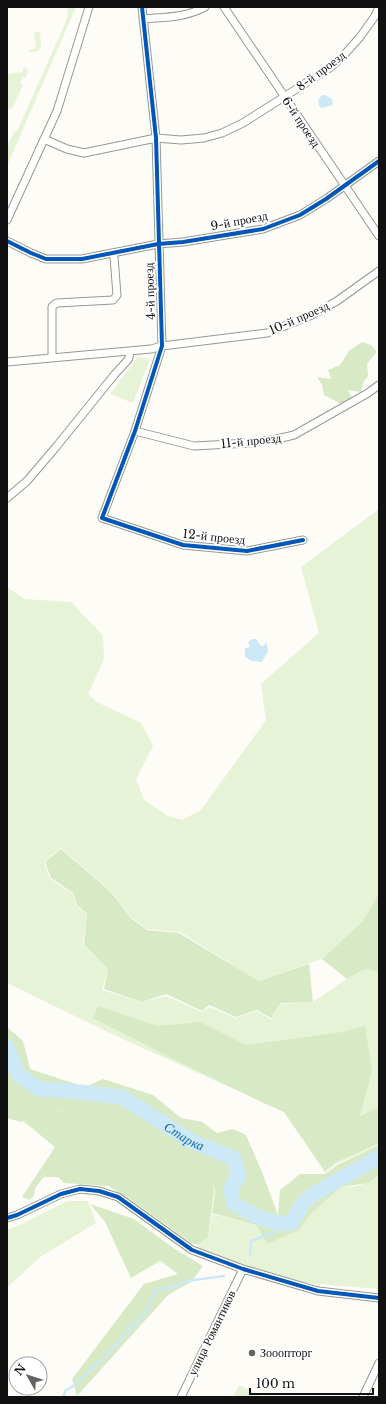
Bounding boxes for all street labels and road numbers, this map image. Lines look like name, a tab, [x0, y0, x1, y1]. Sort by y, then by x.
street label: 8-й проезд	[293, 47, 348, 94]
street label: 6-й проезд	[279, 94, 324, 150]
street label: 9-й проезд	[209, 208, 269, 233]
street label: 4-й проезд	[141, 262, 158, 320]
street label: 10-й проезд	[267, 298, 331, 337]
street label: 11-й проезд	[220, 430, 282, 451]
street label: 12-й проезд	[182, 526, 246, 547]
street label: улица Романтиков	[184, 1287, 239, 1378]

